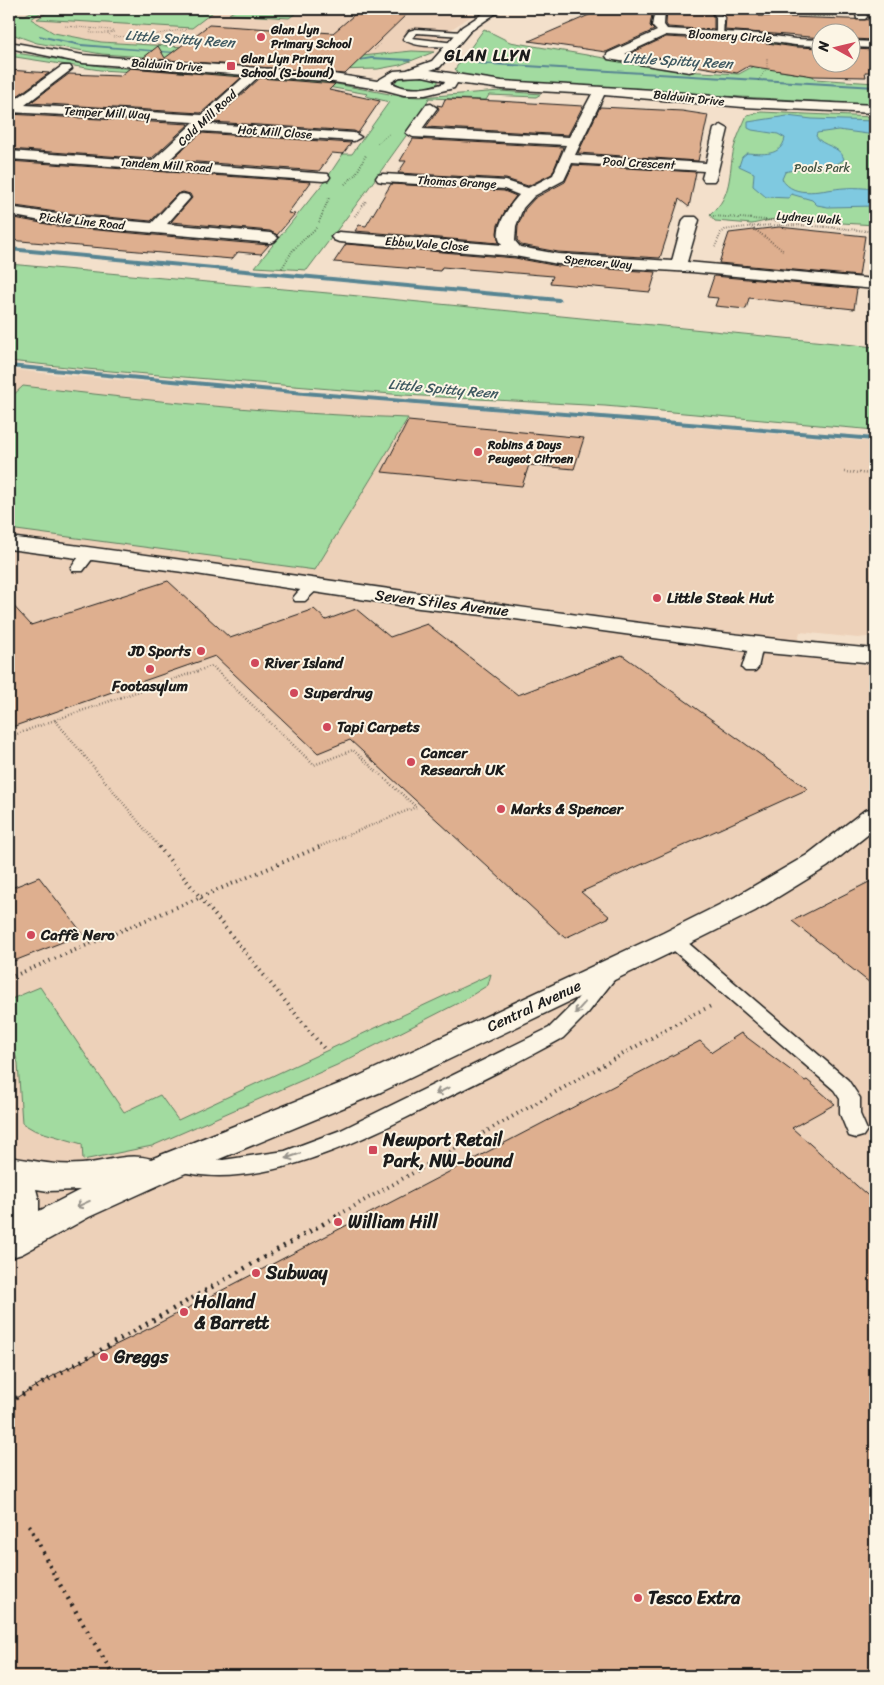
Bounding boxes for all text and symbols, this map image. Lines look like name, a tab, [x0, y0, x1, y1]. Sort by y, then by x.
place label: Glan Llyn Primary School	[270, 19, 352, 55]
north arrow	[812, 22, 862, 72]
water label: Little Spitty Reen	[125, 23, 237, 55]
street label: Bloomery Circle	[688, 23, 772, 49]
marker: Glan Llyn Primary School	[255, 31, 267, 43]
text: N	[810, 39, 837, 54]
district label: GLAN LLYN	[444, 41, 531, 70]
water label: Little Spitty Reen	[623, 46, 735, 76]
place label: Glan Llyn Primary School (S-bound)	[240, 48, 335, 84]
street label: Baldwin Drive	[130, 52, 204, 78]
marker: Glan Llyn Primary School (S-bound)	[225, 60, 237, 72]
street label: Baldwin Drive	[652, 83, 726, 113]
street label: Cold Mill Road	[172, 84, 243, 152]
street label: Temper Mill Way	[63, 100, 151, 126]
street label: Hot Mill Close	[237, 118, 313, 146]
street label: Pool Crescent	[602, 150, 677, 176]
street label: Tandem Mill Road	[119, 151, 213, 179]
park label: Pools Park	[794, 157, 851, 179]
street label: Thomas Grange	[417, 169, 497, 195]
street label: Lydney Walk	[776, 205, 842, 231]
street label: Pickle Line Road	[38, 206, 127, 237]
street label: Ebbw Vale Close	[384, 230, 470, 258]
street label: Spencer Way	[563, 248, 634, 276]
water label: Little Spitty Reen	[387, 372, 500, 406]
place label: Robins & Days Peugeot Citroen	[487, 434, 574, 470]
marker: Robins & Days Peugeot Citroen	[472, 446, 484, 458]
street label: Seven Stiles Avenue	[374, 582, 511, 624]
place label: Little Steak Hut	[667, 585, 775, 611]
marker: Little Steak Hut	[651, 592, 663, 604]
place label: JD Sports	[127, 638, 192, 664]
marker: JD Sports	[195, 645, 207, 657]
place label: River Island	[264, 650, 345, 676]
marker: River Island	[249, 657, 261, 669]
marker: Footasylum	[144, 663, 156, 675]
place label: Footasylum	[111, 673, 188, 699]
place label: Superdrug	[303, 680, 373, 706]
marker: Superdrug	[288, 687, 300, 699]
place label: Tapi Carpets	[337, 714, 421, 740]
marker: Tapi Carpets	[321, 721, 333, 733]
place label: Cancer Research UK	[420, 740, 506, 783]
marker: Cancer Research UK	[405, 756, 417, 768]
place label: Marks & Spencer	[510, 796, 625, 822]
marker: Marks & Spencer	[495, 803, 507, 815]
place label: Caffè Nero	[40, 922, 115, 948]
marker: Caffè Nero	[25, 929, 37, 941]
street label: Central Avenue	[483, 973, 586, 1039]
one-way arrow	[574, 1002, 586, 1015]
one-way arrow	[435, 1087, 450, 1096]
place label: Newport Retail Park, NW-bound	[382, 1124, 514, 1177]
marker: Newport Retail Park, NW-bound	[367, 1144, 379, 1156]
one-way arrow	[286, 1152, 302, 1161]
one-way arrow	[76, 1199, 91, 1209]
place label: William Hill	[348, 1206, 438, 1238]
marker: William Hill	[332, 1216, 344, 1228]
place label: Subway	[265, 1257, 328, 1289]
marker: Subway	[250, 1267, 262, 1279]
place label: Holland & Barrett	[193, 1286, 269, 1339]
marker: Holland & Barrett	[178, 1306, 190, 1318]
place label: Greggs	[113, 1341, 169, 1373]
marker: Greggs	[98, 1351, 110, 1363]
place label: Tesco Extra	[648, 1582, 741, 1614]
marker: Tesco Extra	[632, 1592, 644, 1604]

